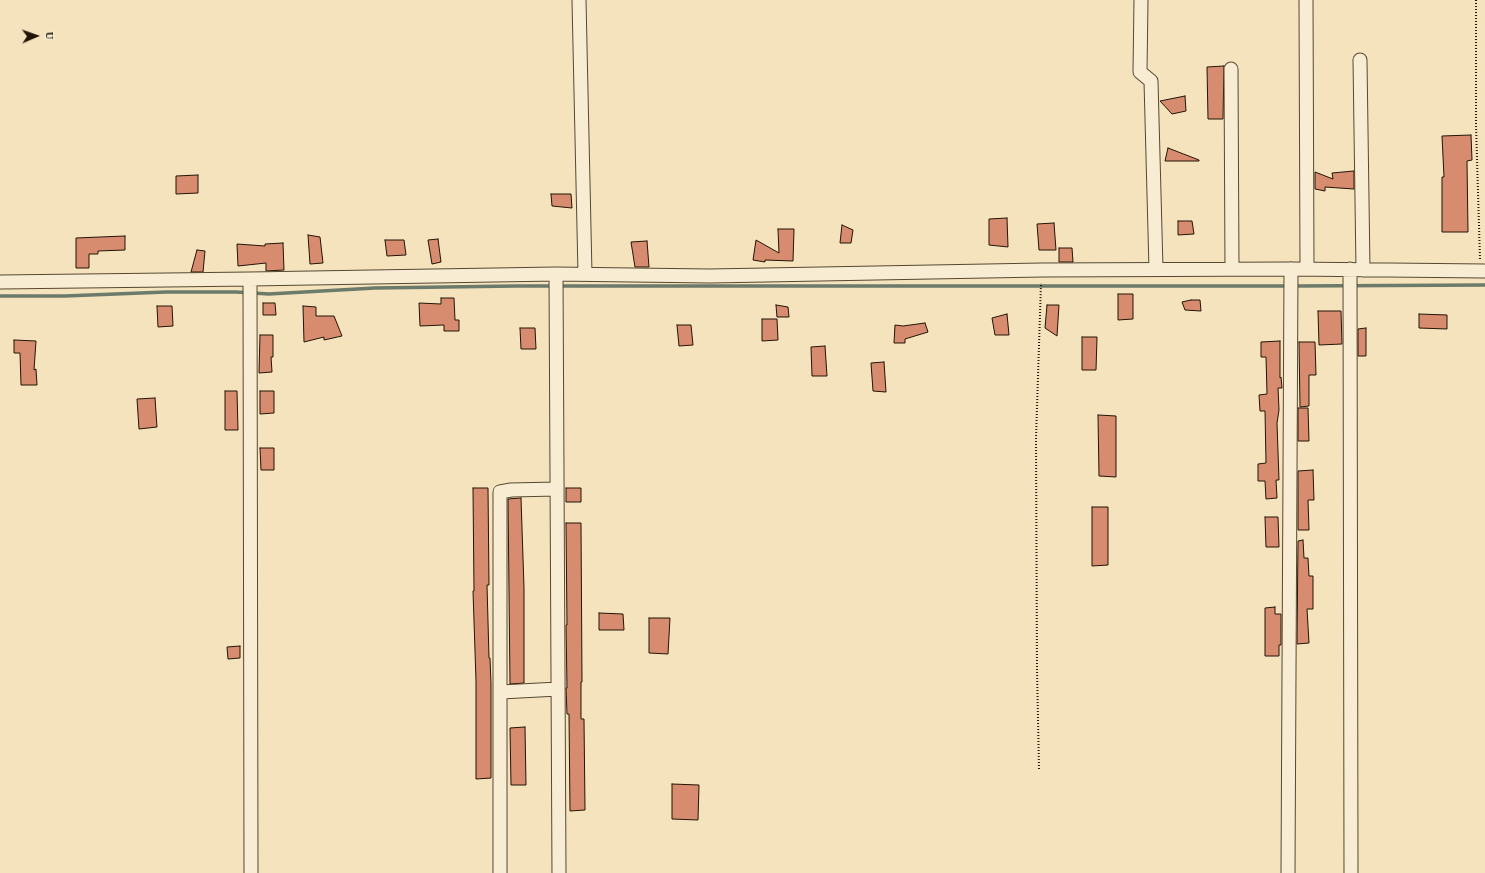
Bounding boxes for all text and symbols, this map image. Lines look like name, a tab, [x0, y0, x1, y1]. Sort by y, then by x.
north arrow	[16, 16, 56, 56]
text: U	[41, 32, 56, 40]

